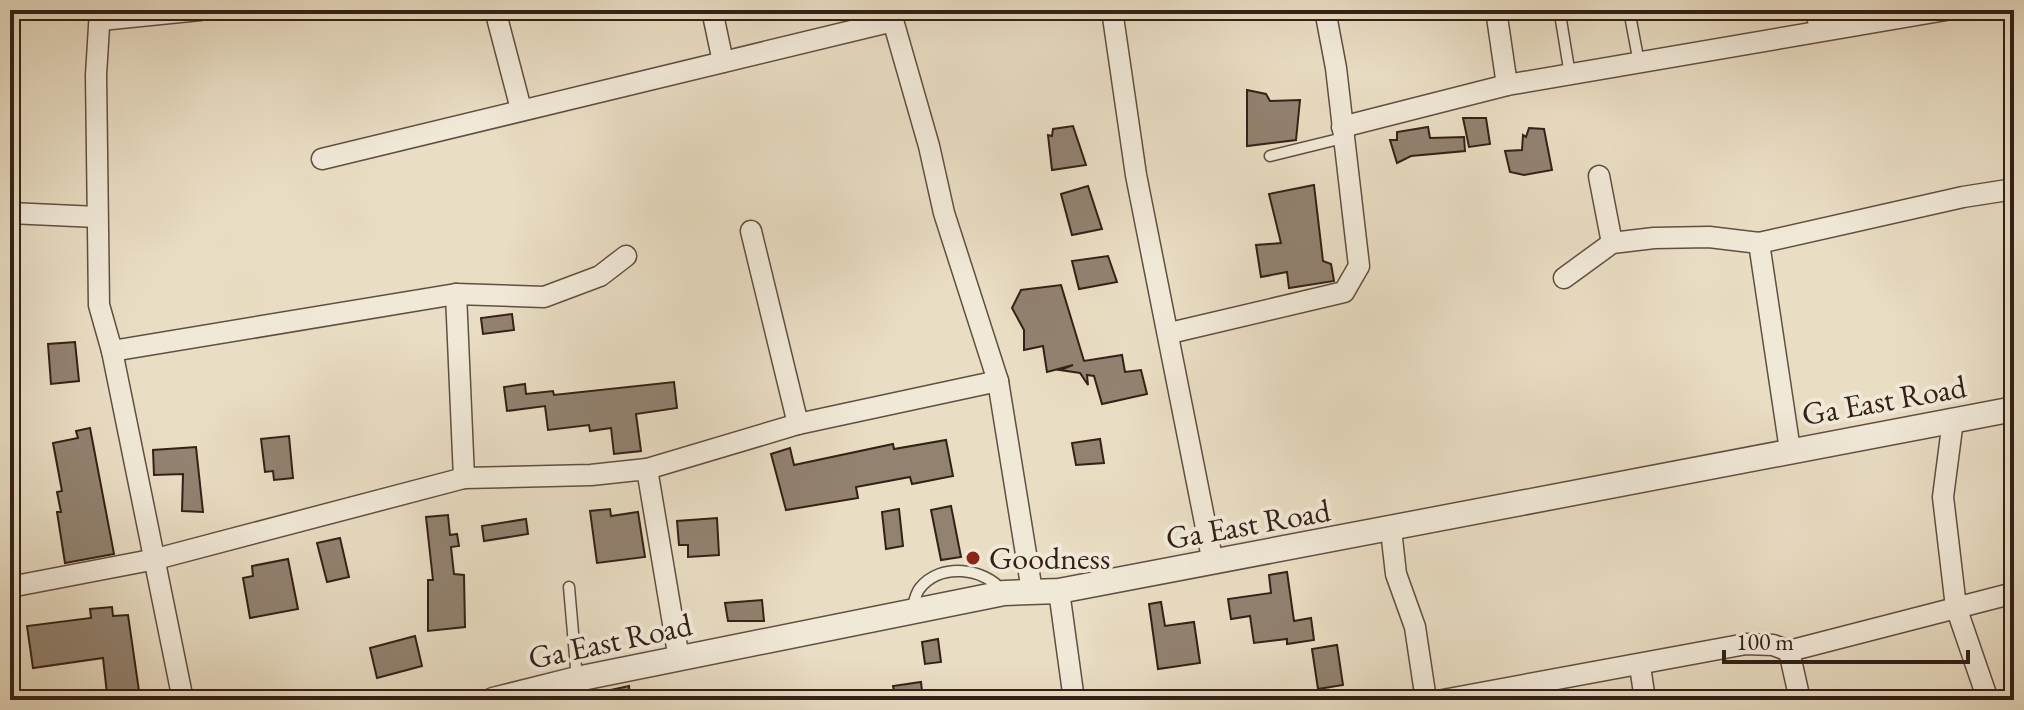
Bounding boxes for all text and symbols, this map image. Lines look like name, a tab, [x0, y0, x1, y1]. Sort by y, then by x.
street label: Ga East Road	[1798, 365, 1970, 435]
street label: Ga East Road	[1162, 489, 1334, 559]
place label: Goodness	[989, 537, 1110, 579]
marker: Goodness	[964, 549, 982, 567]
street label: Ga East Road	[524, 603, 696, 679]
scale bar	[1724, 614, 1968, 664]
text: 100 m	[1736, 626, 1794, 657]

